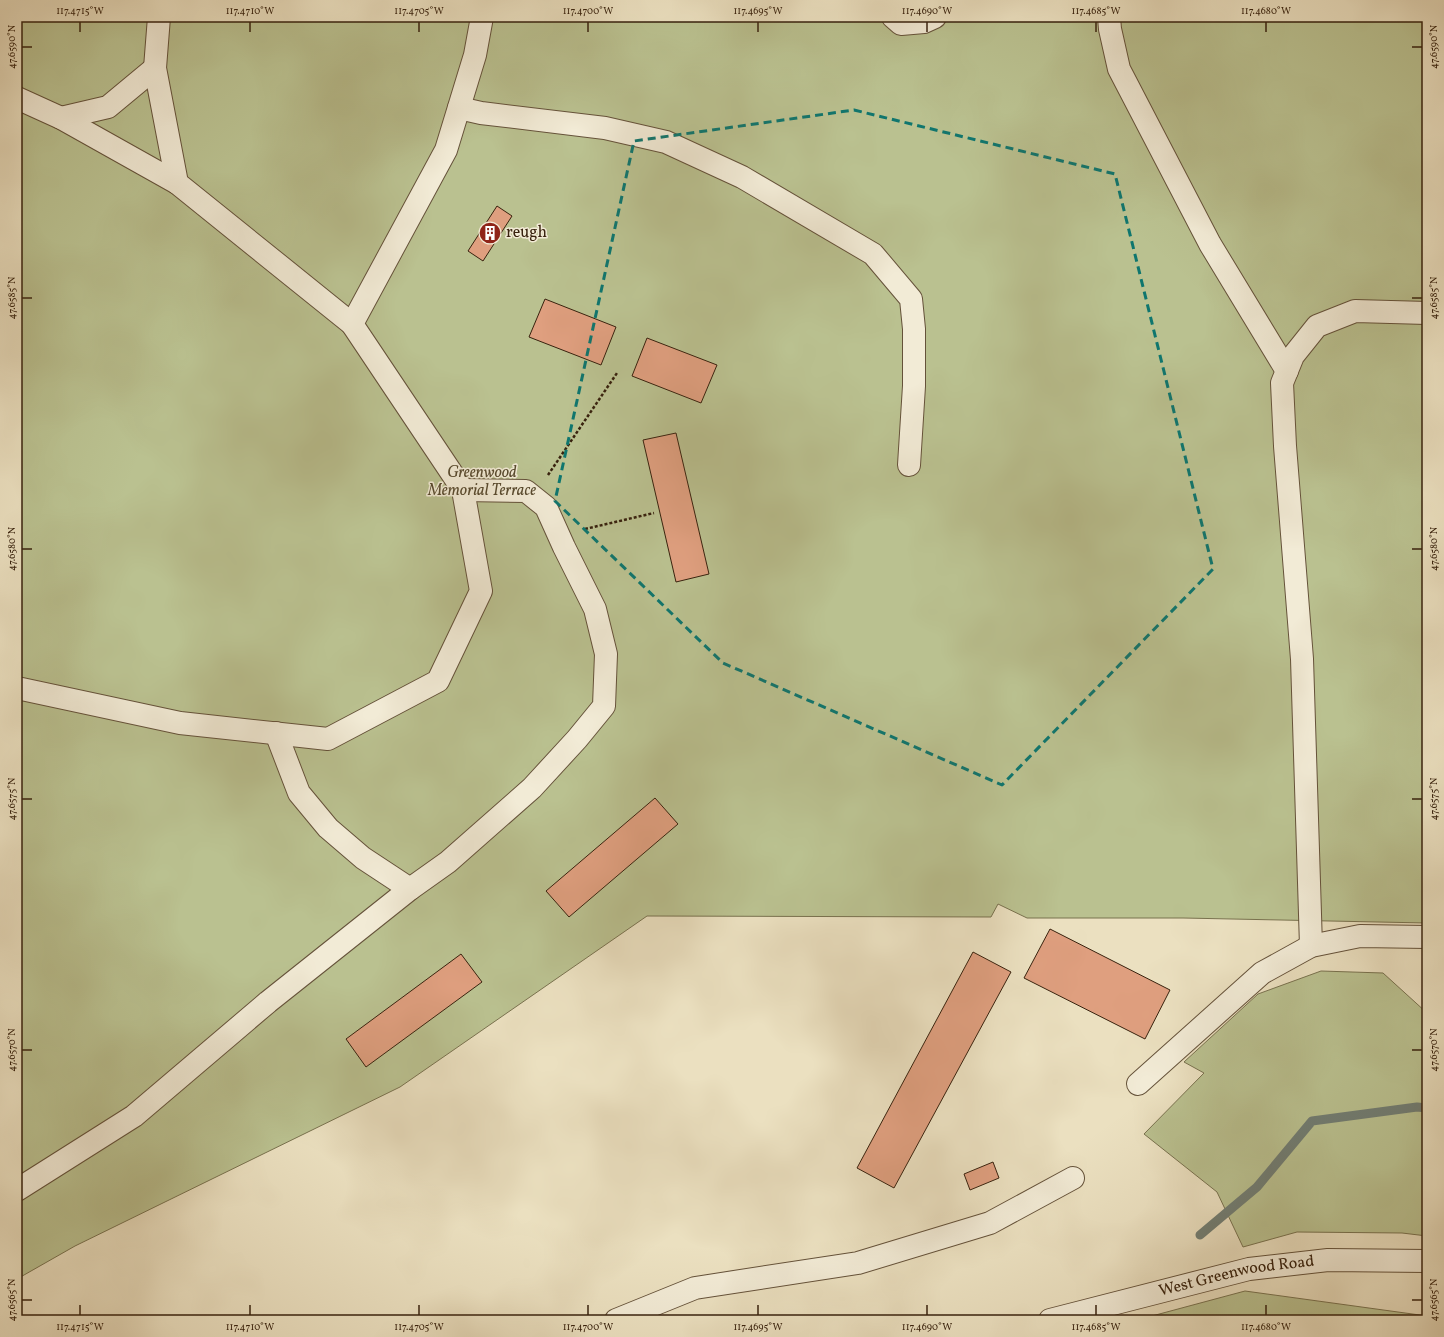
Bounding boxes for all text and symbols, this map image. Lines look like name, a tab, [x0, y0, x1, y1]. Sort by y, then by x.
text: 117.4715°W	[56, 4, 104, 18]
text: 117.4710°W	[226, 4, 274, 18]
text: 117.4705°W	[394, 4, 444, 18]
text: 117.4700°W	[563, 4, 613, 18]
text: 117.4695°W	[733, 4, 783, 18]
text: 117.4690°W	[902, 4, 952, 18]
text: 117.4685°W	[1072, 4, 1120, 18]
text: 117.4680°W	[1241, 4, 1291, 18]
text: 47.6590°N	[5, 24, 19, 69]
text: 47.6590°N	[1427, 24, 1441, 69]
building icon: reugh	[477, 220, 503, 246]
place label: reugh	[506, 222, 547, 244]
text: 47.6585°N	[5, 276, 19, 320]
text: 47.6585°N	[1427, 276, 1441, 320]
park label: Greenwood Memorial Terrace	[427, 462, 536, 502]
text: 47.6580°N	[5, 526, 19, 571]
text: 47.6580°N	[1427, 526, 1441, 571]
text: 47.6575°N	[5, 777, 19, 820]
text: 47.6575°N	[1427, 777, 1441, 820]
text: 47.6570°N	[5, 1028, 19, 1072]
text: 47.6570°N	[1427, 1028, 1441, 1072]
street label: West Greenwood Road	[1157, 1251, 1316, 1303]
text: 47.6565°N	[5, 1278, 19, 1322]
text: 47.6565°N	[1427, 1278, 1441, 1322]
text: 117.4715°W	[56, 1320, 104, 1334]
text: 117.4710°W	[226, 1320, 274, 1334]
text: 117.4705°W	[394, 1320, 444, 1334]
text: 117.4700°W	[563, 1320, 613, 1334]
text: 117.4695°W	[733, 1320, 783, 1334]
text: 117.4690°W	[902, 1320, 952, 1334]
text: 117.4685°W	[1072, 1320, 1120, 1334]
text: 117.4680°W	[1241, 1320, 1291, 1334]

